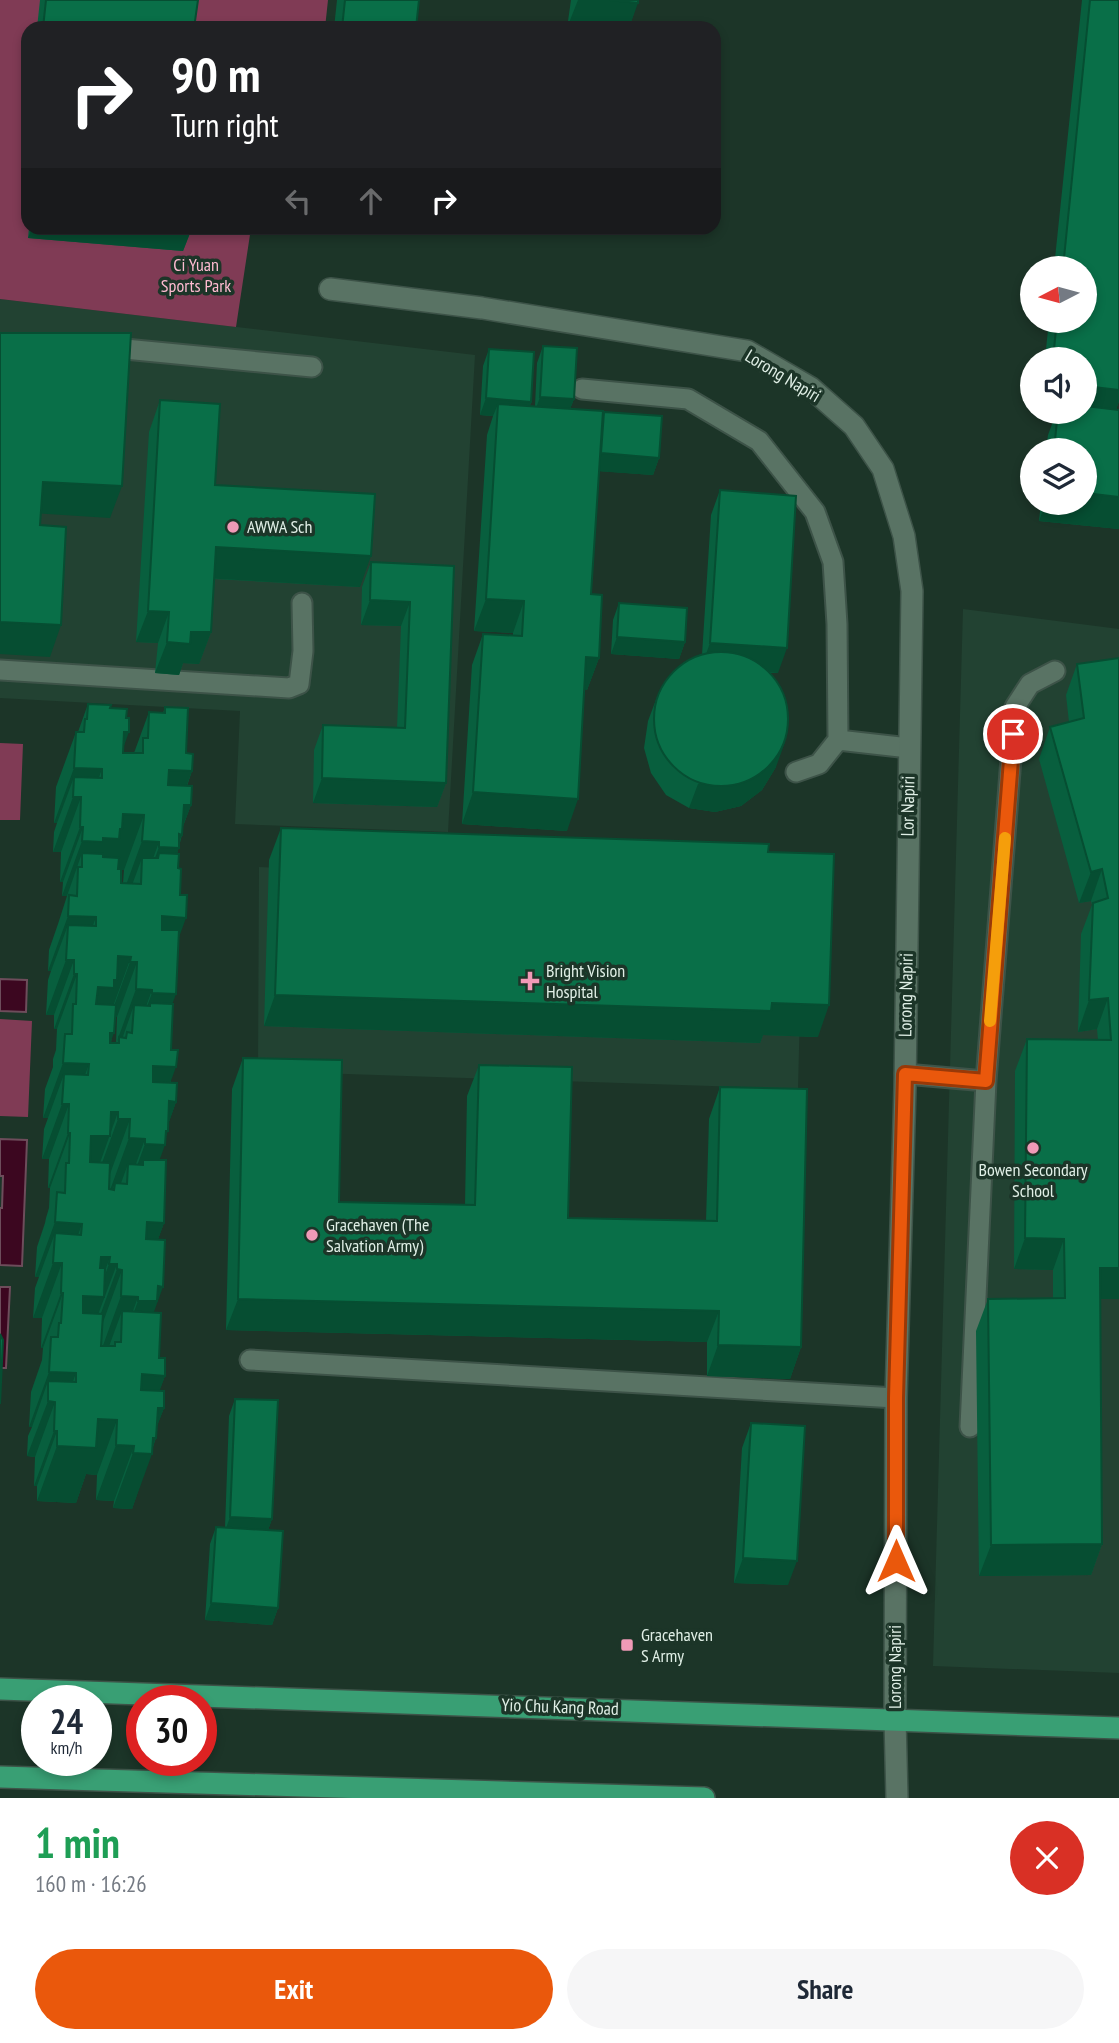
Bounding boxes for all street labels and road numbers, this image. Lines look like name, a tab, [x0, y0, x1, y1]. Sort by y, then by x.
street label: Lorong Napiri	[741, 344, 825, 407]
street label: Lor Napiri	[895, 775, 920, 837]
street label: Lorong Napiri	[893, 953, 918, 1037]
street label: Lorong Napiri	[883, 1625, 906, 1709]
street label: Yio Chu Kang Road	[501, 1693, 619, 1720]

